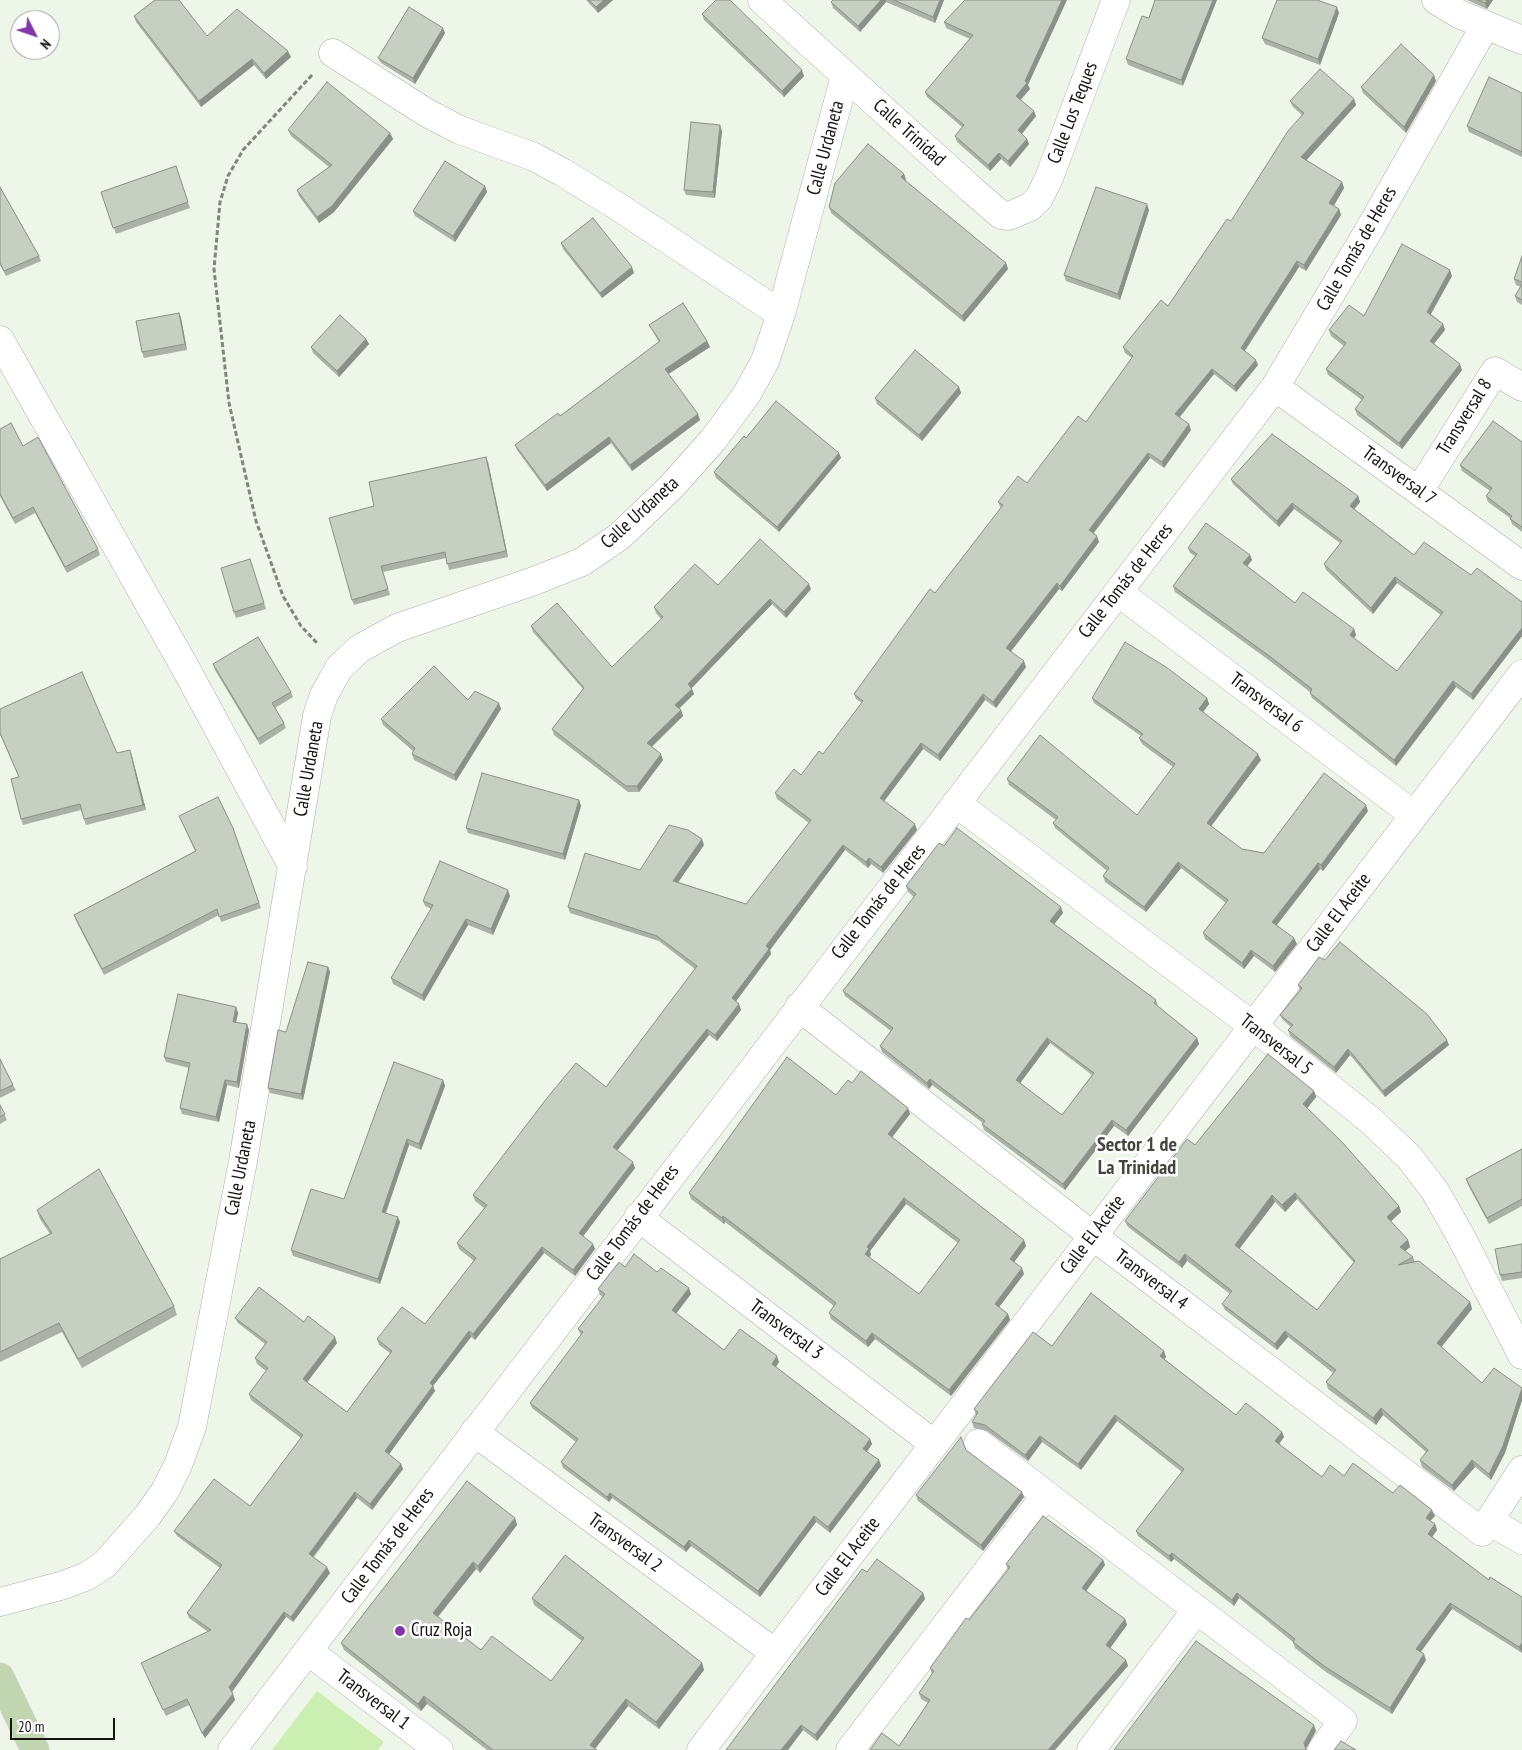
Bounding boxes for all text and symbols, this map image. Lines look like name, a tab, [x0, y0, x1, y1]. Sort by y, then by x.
north arrow	[10, 10, 60, 60]
text: N	[36, 35, 55, 53]
street label: Calle Los Teques	[1043, 59, 1103, 167]
street label: Calle Trinidad	[868, 95, 950, 171]
street label: Calle Urdaneta	[802, 98, 850, 198]
street label: Calle Tomás de Heres	[1312, 183, 1402, 315]
street label: Transversal 8	[1433, 375, 1497, 459]
street label: Transversal 7	[1358, 442, 1440, 510]
street label: Calle Urdaneta	[596, 472, 684, 554]
street label: Calle Tomás de Heres	[1074, 519, 1178, 643]
street label: Transversal 6	[1225, 668, 1307, 738]
street label: Calle Urdaneta	[289, 719, 329, 819]
street label: Calle Tomás de Heres	[827, 840, 931, 964]
street label: Calle El Aceite	[1302, 869, 1376, 957]
street label: Transversal 5	[1235, 1010, 1317, 1080]
street label: Calle Urdaneta	[221, 1118, 261, 1218]
district label: Sector 1 de La Trinidad	[1097, 1133, 1177, 1180]
street label: Calle Tomás de Heres	[582, 1160, 684, 1286]
street label: Calle El Aceite	[1056, 1191, 1130, 1279]
street label: Transversal 4	[1110, 1245, 1192, 1315]
street label: Transversal 3	[745, 1295, 827, 1365]
street label: Calle Tomás de Heres	[337, 1483, 439, 1609]
street label: Transversal 2	[584, 1509, 666, 1577]
street label: Calle El Aceite	[811, 1513, 885, 1601]
place label: Cruz Roja	[411, 1620, 472, 1642]
marker: Cruz Roja	[393, 1624, 407, 1638]
street label: Transversal 1	[332, 1665, 414, 1735]
scale bar	[12, 1708, 118, 1740]
text: 20 m	[18, 1717, 44, 1736]

